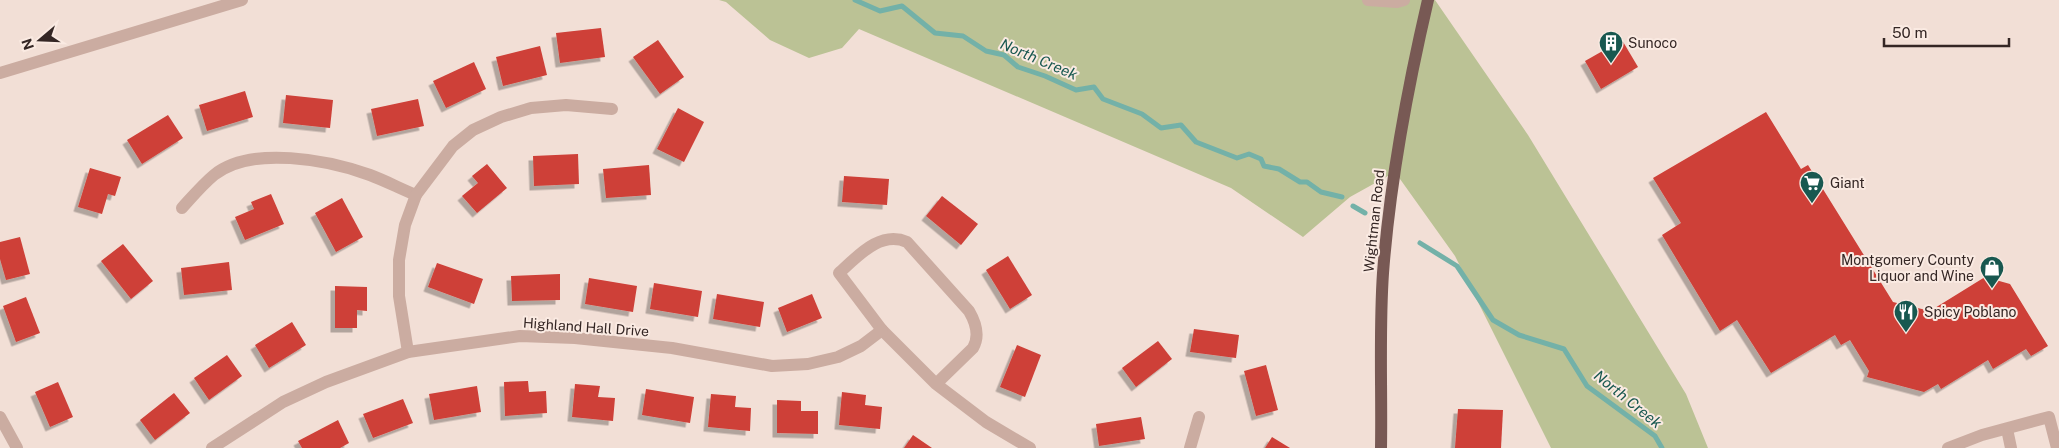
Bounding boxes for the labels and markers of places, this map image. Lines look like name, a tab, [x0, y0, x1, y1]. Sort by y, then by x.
building icon: Sunoco	[1598, 30, 1624, 64]
place label: Sunoco	[1628, 35, 1677, 51]
supermarket icon: Giant	[1799, 170, 1825, 204]
place label: Giant	[1830, 175, 1865, 191]
place label: Montgomery County Liquor and Wine	[1841, 252, 1974, 284]
shop icon: Montgomery County Liquor and Wine	[1979, 255, 2005, 289]
restaurant icon: Spicy Poblano	[1893, 299, 1919, 333]
place label: Spicy Poblano	[1924, 304, 2017, 320]

